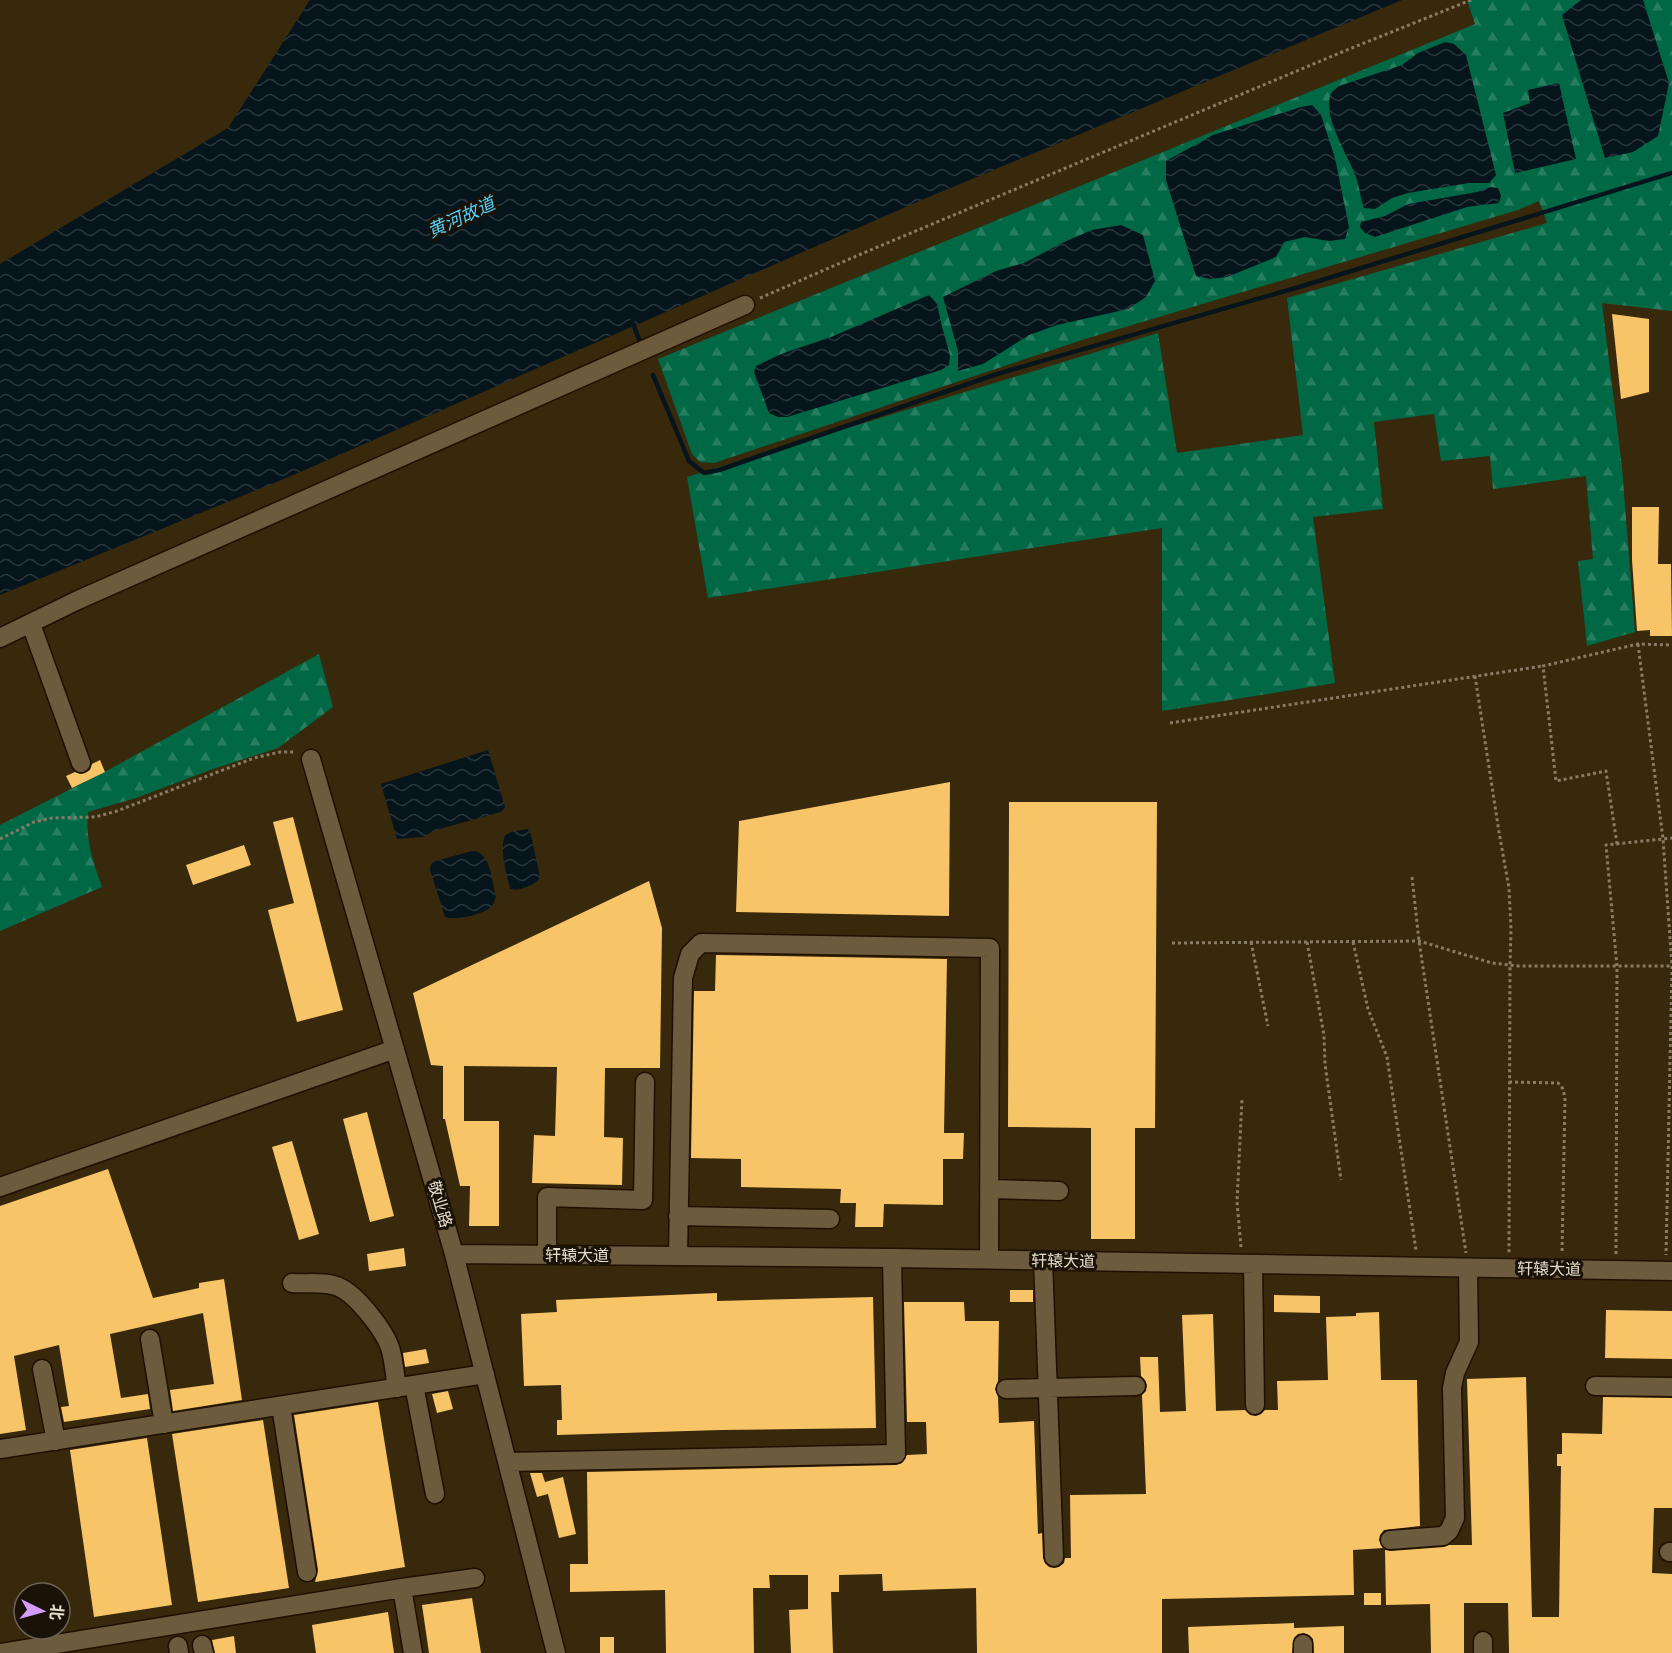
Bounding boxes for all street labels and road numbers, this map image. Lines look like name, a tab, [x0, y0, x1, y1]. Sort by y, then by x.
street label: 敬业路	[423, 1178, 457, 1230]
street label: 轩辕大道	[545, 1245, 609, 1266]
street label: 轩辕大道	[1031, 1250, 1095, 1272]
street label: 轩辕大道	[1517, 1258, 1581, 1280]

